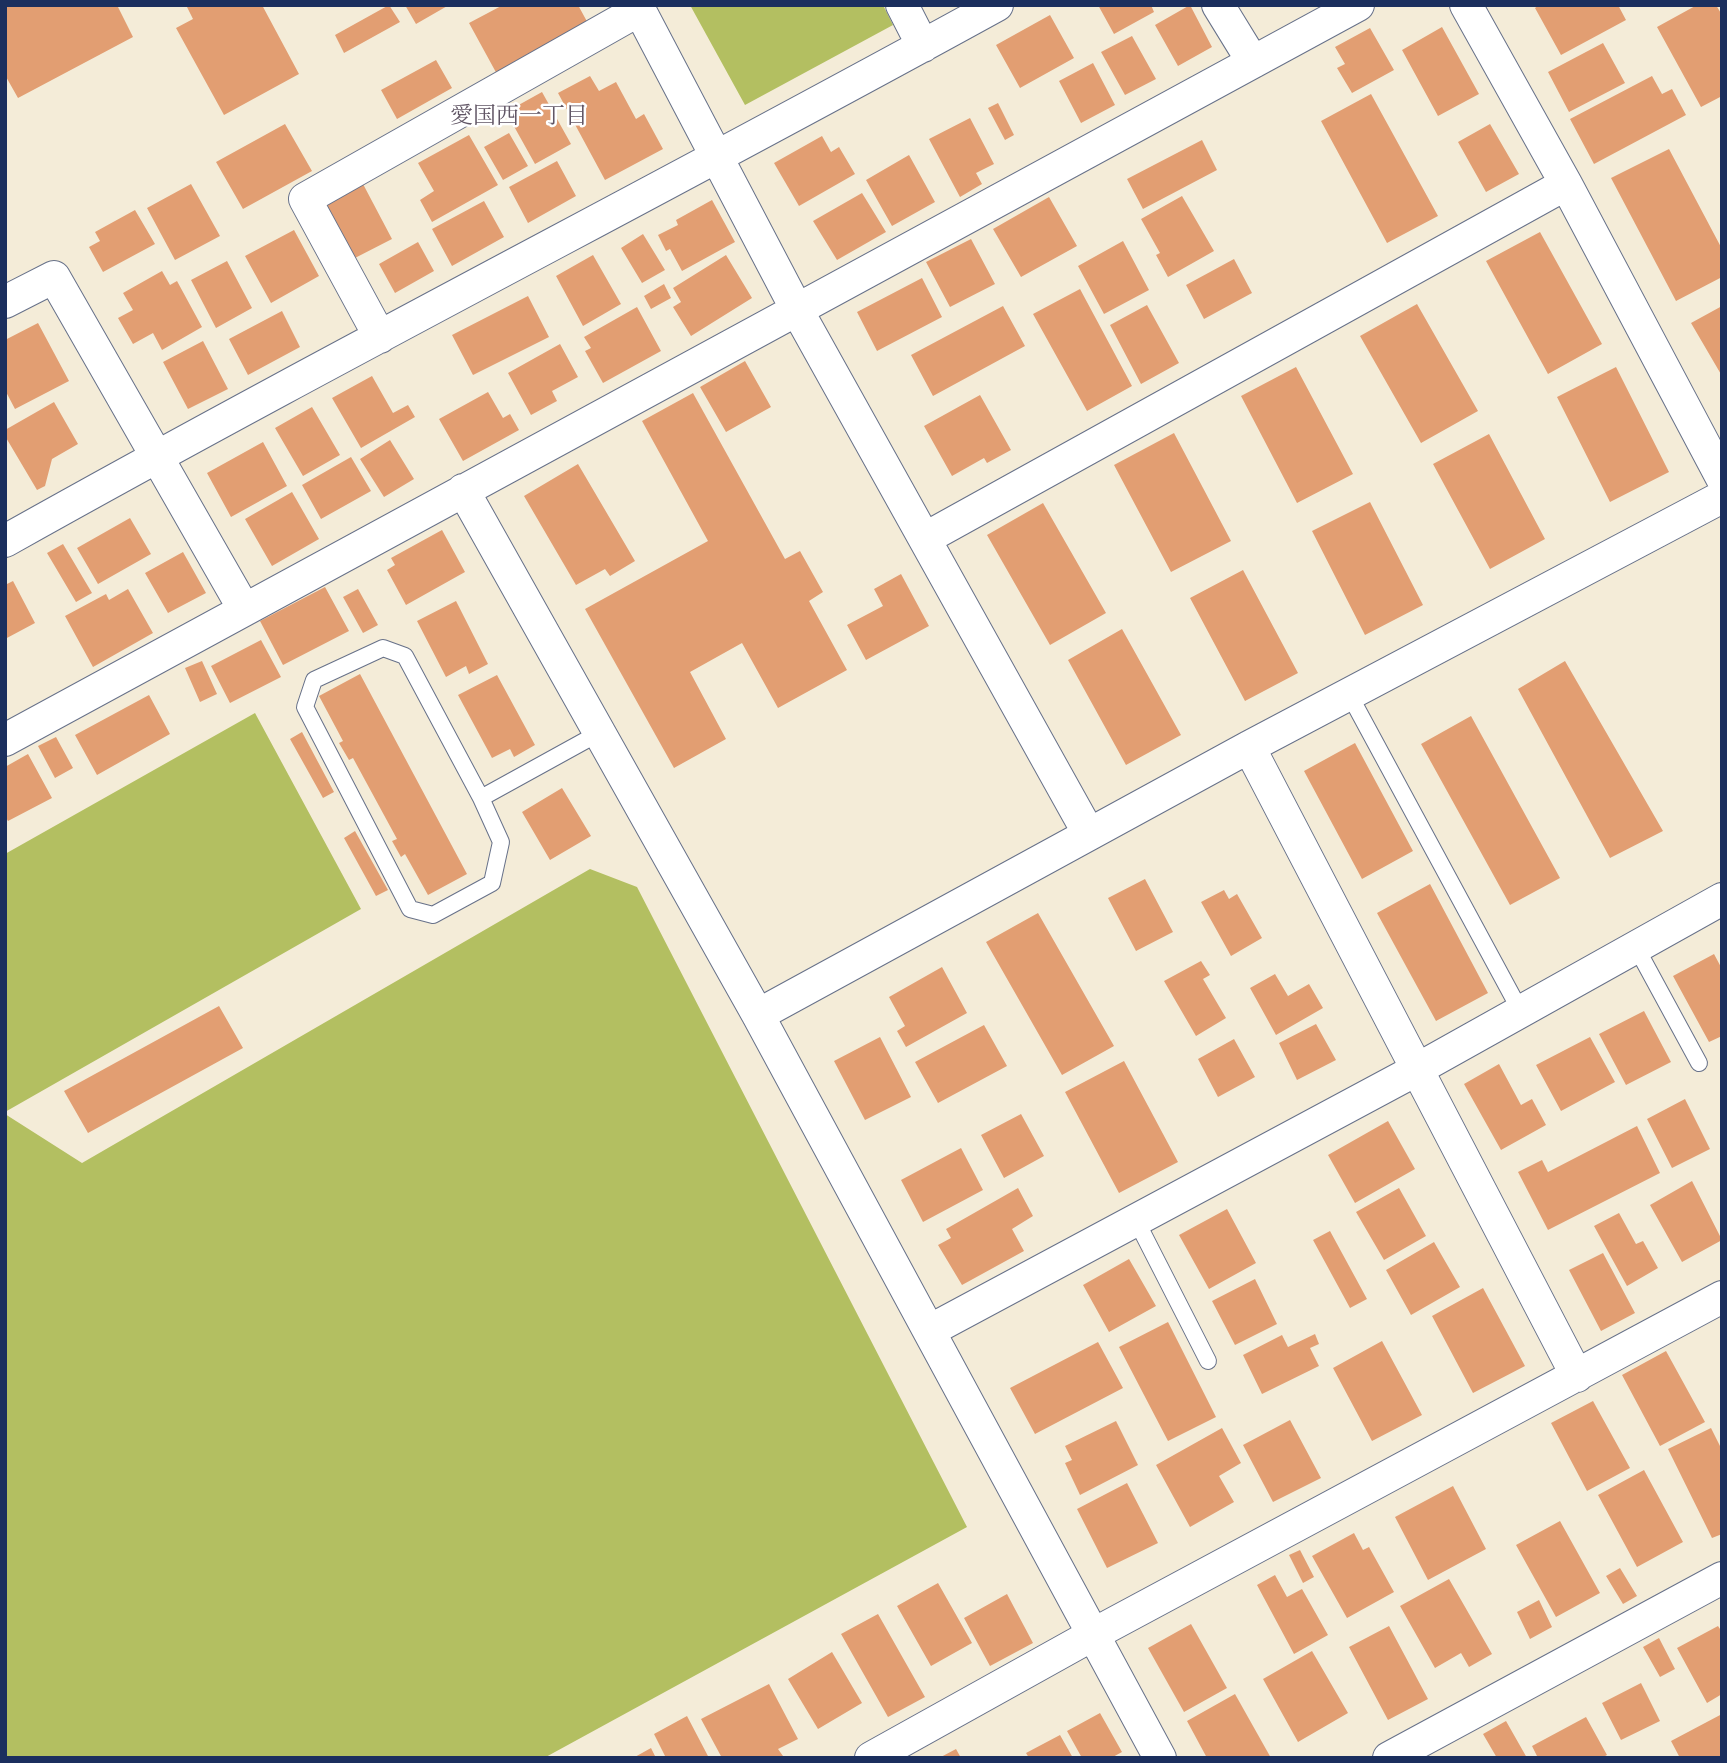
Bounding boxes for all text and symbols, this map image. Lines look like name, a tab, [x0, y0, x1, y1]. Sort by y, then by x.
district label: 愛国西一丁目	[450, 103, 588, 131]

